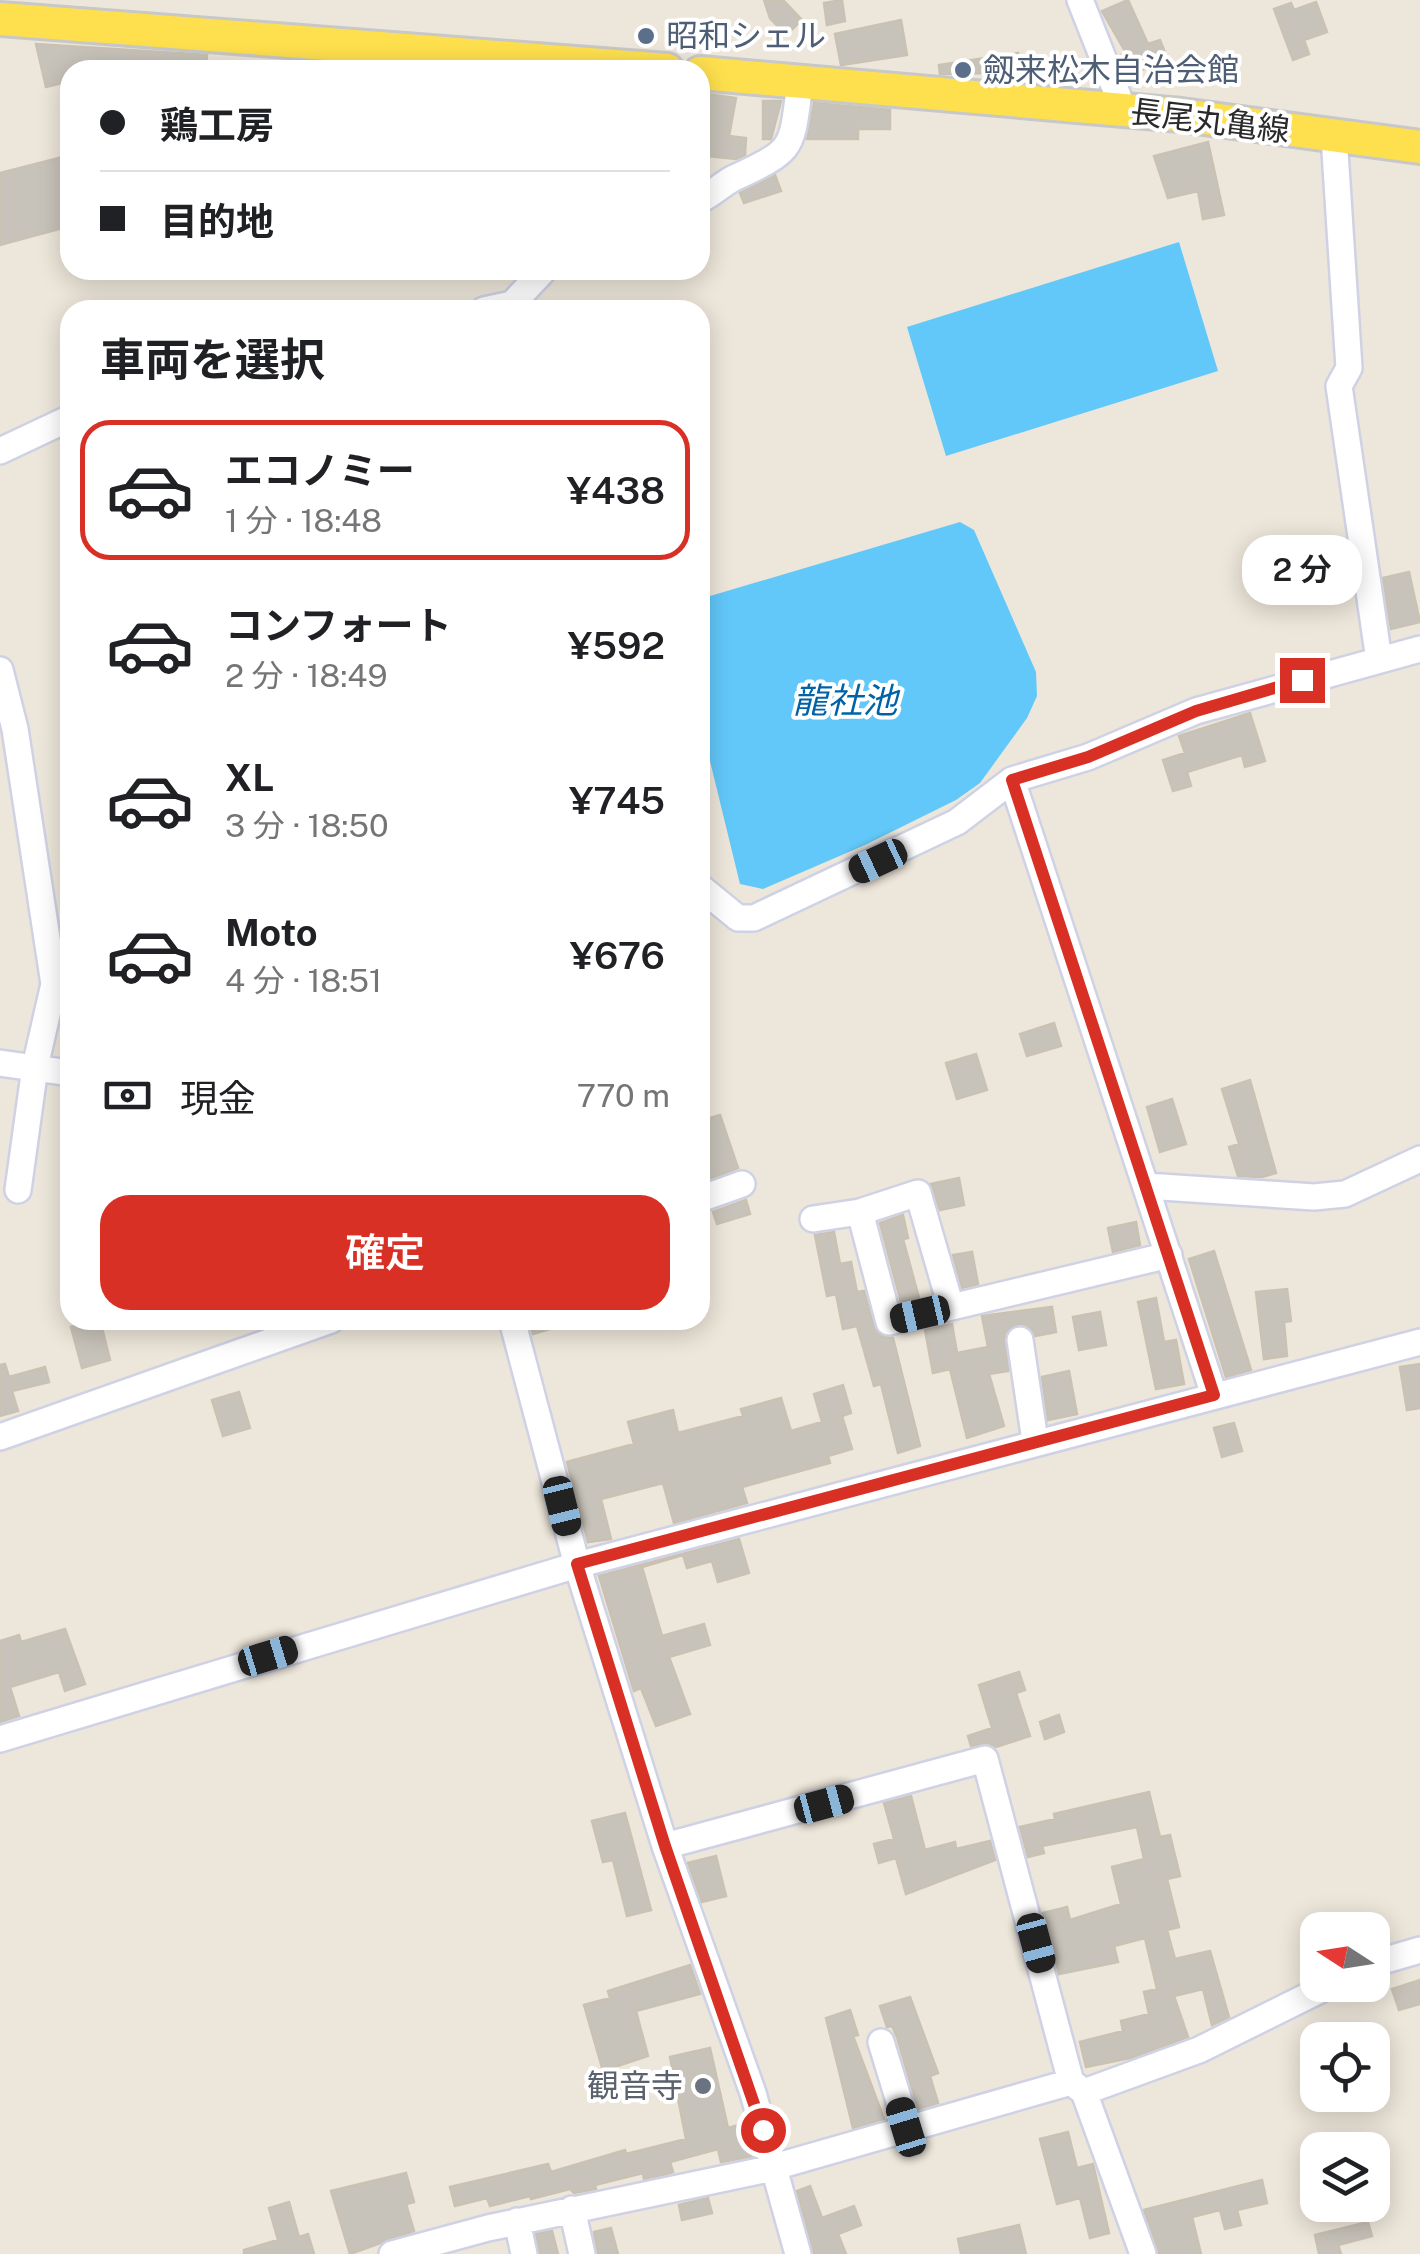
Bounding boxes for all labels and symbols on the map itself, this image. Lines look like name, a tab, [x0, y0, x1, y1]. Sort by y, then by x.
place label: 昭和シェル	[666, 17, 826, 54]
marker: 昭和シェル	[635, 25, 657, 47]
place label: 劔来松木自治会館	[983, 51, 1239, 88]
marker: 劔来松木自治会館	[952, 59, 974, 81]
street label: 長尾丸亀線	[1128, 92, 1292, 149]
callout: 2 分	[1242, 535, 1362, 605]
route end	[1280, 658, 1325, 703]
water label: 龍社池	[792, 680, 900, 721]
car	[844, 835, 912, 887]
car	[887, 1293, 953, 1335]
car	[540, 1473, 584, 1539]
car	[235, 1633, 301, 1679]
car	[791, 1782, 857, 1826]
car	[1014, 1910, 1058, 1976]
north arrow	[1300, 1912, 1390, 2002]
place label: 観音寺	[587, 2067, 683, 2104]
marker: 観音寺	[692, 2075, 714, 2097]
car	[883, 2094, 929, 2160]
route start	[741, 2108, 786, 2153]

